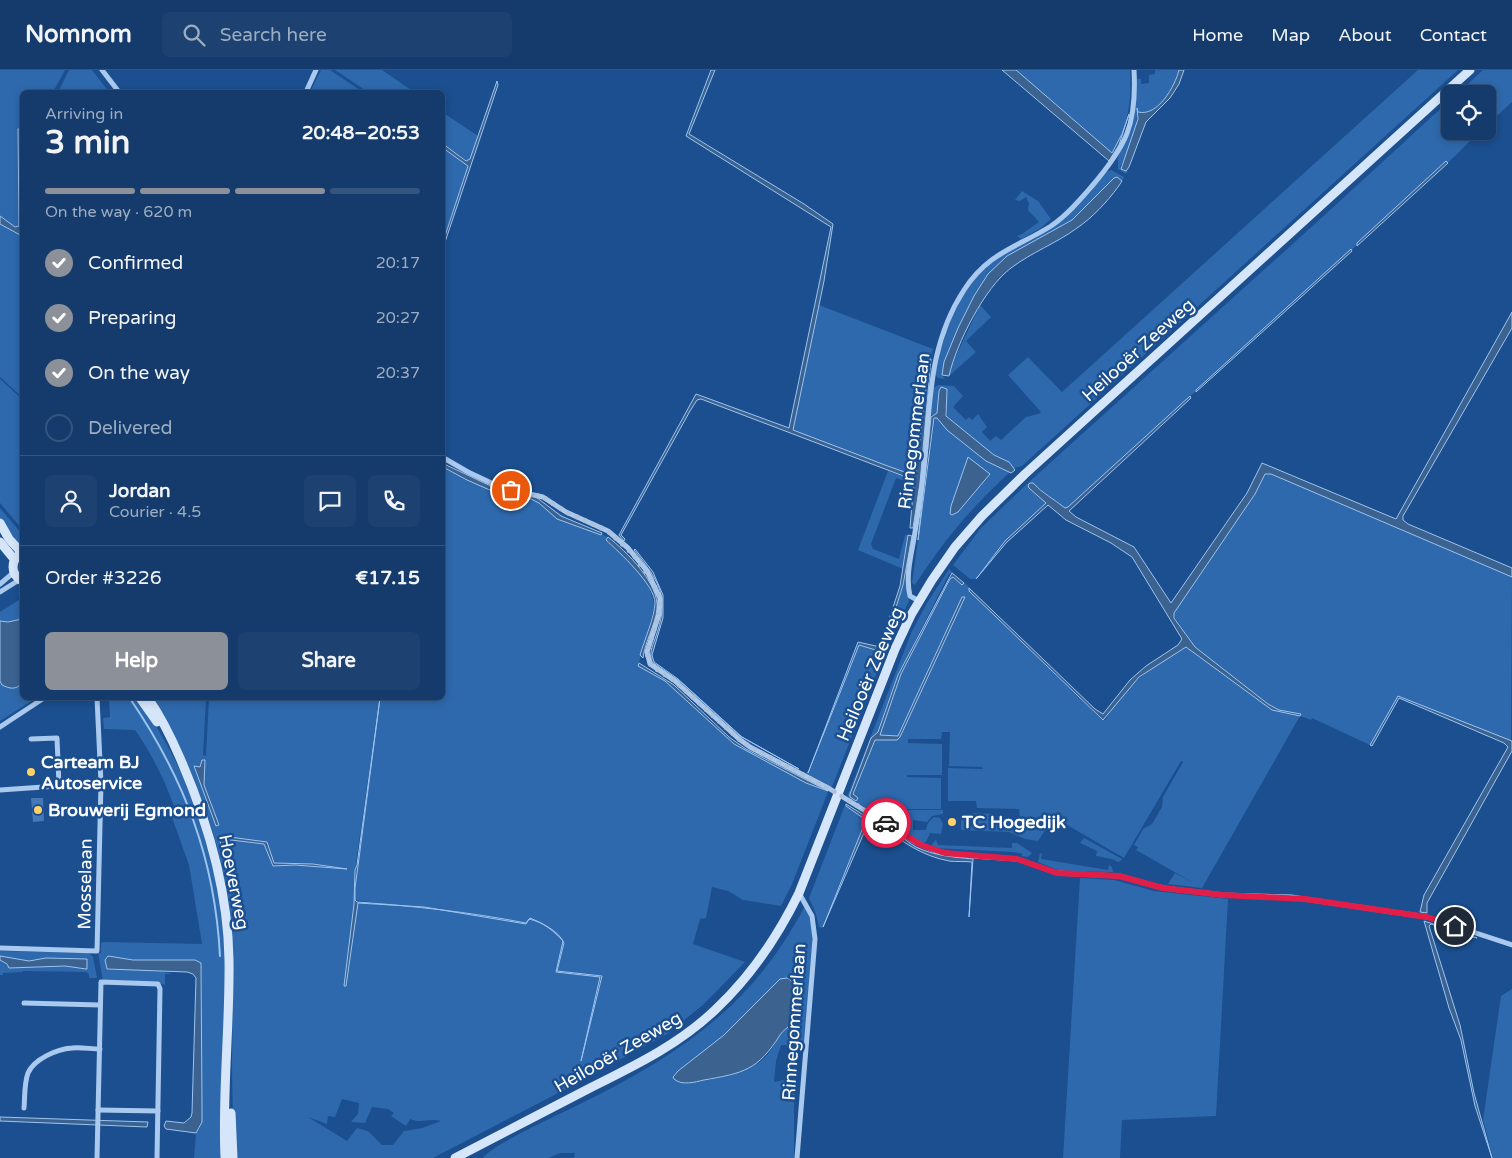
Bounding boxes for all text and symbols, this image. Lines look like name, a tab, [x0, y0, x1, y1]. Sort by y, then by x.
search box	[162, 12, 512, 57]
text: Nomnom	[25, 20, 132, 49]
icon: search	[180, 21, 208, 49]
text: Search here	[220, 24, 327, 46]
text: Home	[1192, 24, 1243, 46]
text: Map	[1271, 24, 1310, 46]
text: About	[1338, 24, 1392, 46]
text: Contact	[1420, 24, 1487, 46]
map controls	[1441, 85, 1496, 140]
button: locate	[1441, 85, 1496, 140]
text: Arriving in	[45, 104, 123, 124]
text: 20:48–20:53	[302, 122, 420, 144]
text: 3 min	[45, 124, 130, 162]
text: On the way · 620 m	[45, 202, 192, 222]
icon: check	[45, 249, 73, 277]
text: Confirmed	[88, 252, 183, 274]
text: 20:17	[376, 253, 420, 273]
street label: Heilooër Zeeweg	[1077, 294, 1199, 406]
icon: check	[45, 304, 73, 332]
text: Preparing	[88, 307, 177, 329]
text: 20:27	[376, 308, 420, 328]
street label: Rinnegommerlaan	[893, 351, 935, 511]
icon: check	[45, 359, 73, 387]
text: On the way	[88, 362, 190, 384]
text: 20:37	[376, 363, 420, 383]
text: Delivered	[88, 417, 173, 439]
pin	[490, 469, 532, 511]
button: person	[45, 475, 97, 527]
button: chat	[304, 475, 356, 527]
button: phone	[368, 475, 420, 527]
icon: bag	[497, 476, 525, 504]
text: Jordan	[109, 480, 171, 502]
text: Courier · 4.5	[109, 502, 201, 522]
text: Order #3226	[45, 567, 162, 589]
text: €17.15	[355, 567, 420, 589]
street label: Heilooër Zeeweg	[832, 604, 908, 744]
button: Help	[45, 632, 228, 690]
button: Share	[238, 632, 420, 690]
place label: Carteam BJ Autoservice	[41, 751, 142, 794]
marker: Carteam BJ Autoservice	[25, 766, 37, 778]
courier	[861, 798, 911, 848]
place label: Brouwerij Egmond	[48, 799, 206, 821]
marker: Brouwerij Egmond	[32, 804, 44, 816]
icon: car	[872, 809, 900, 837]
place label: TC Hogedijk	[961, 811, 1066, 833]
marker: TC Hogedijk	[946, 816, 958, 828]
street label: Hoeverweg	[214, 833, 254, 931]
street label: Mosselaan	[73, 838, 97, 930]
pin	[1434, 905, 1476, 947]
icon: home	[1441, 912, 1469, 940]
street label: Rinnegommerlaan	[778, 943, 810, 1101]
street label: Heilooër Zeeweg	[550, 1007, 686, 1097]

